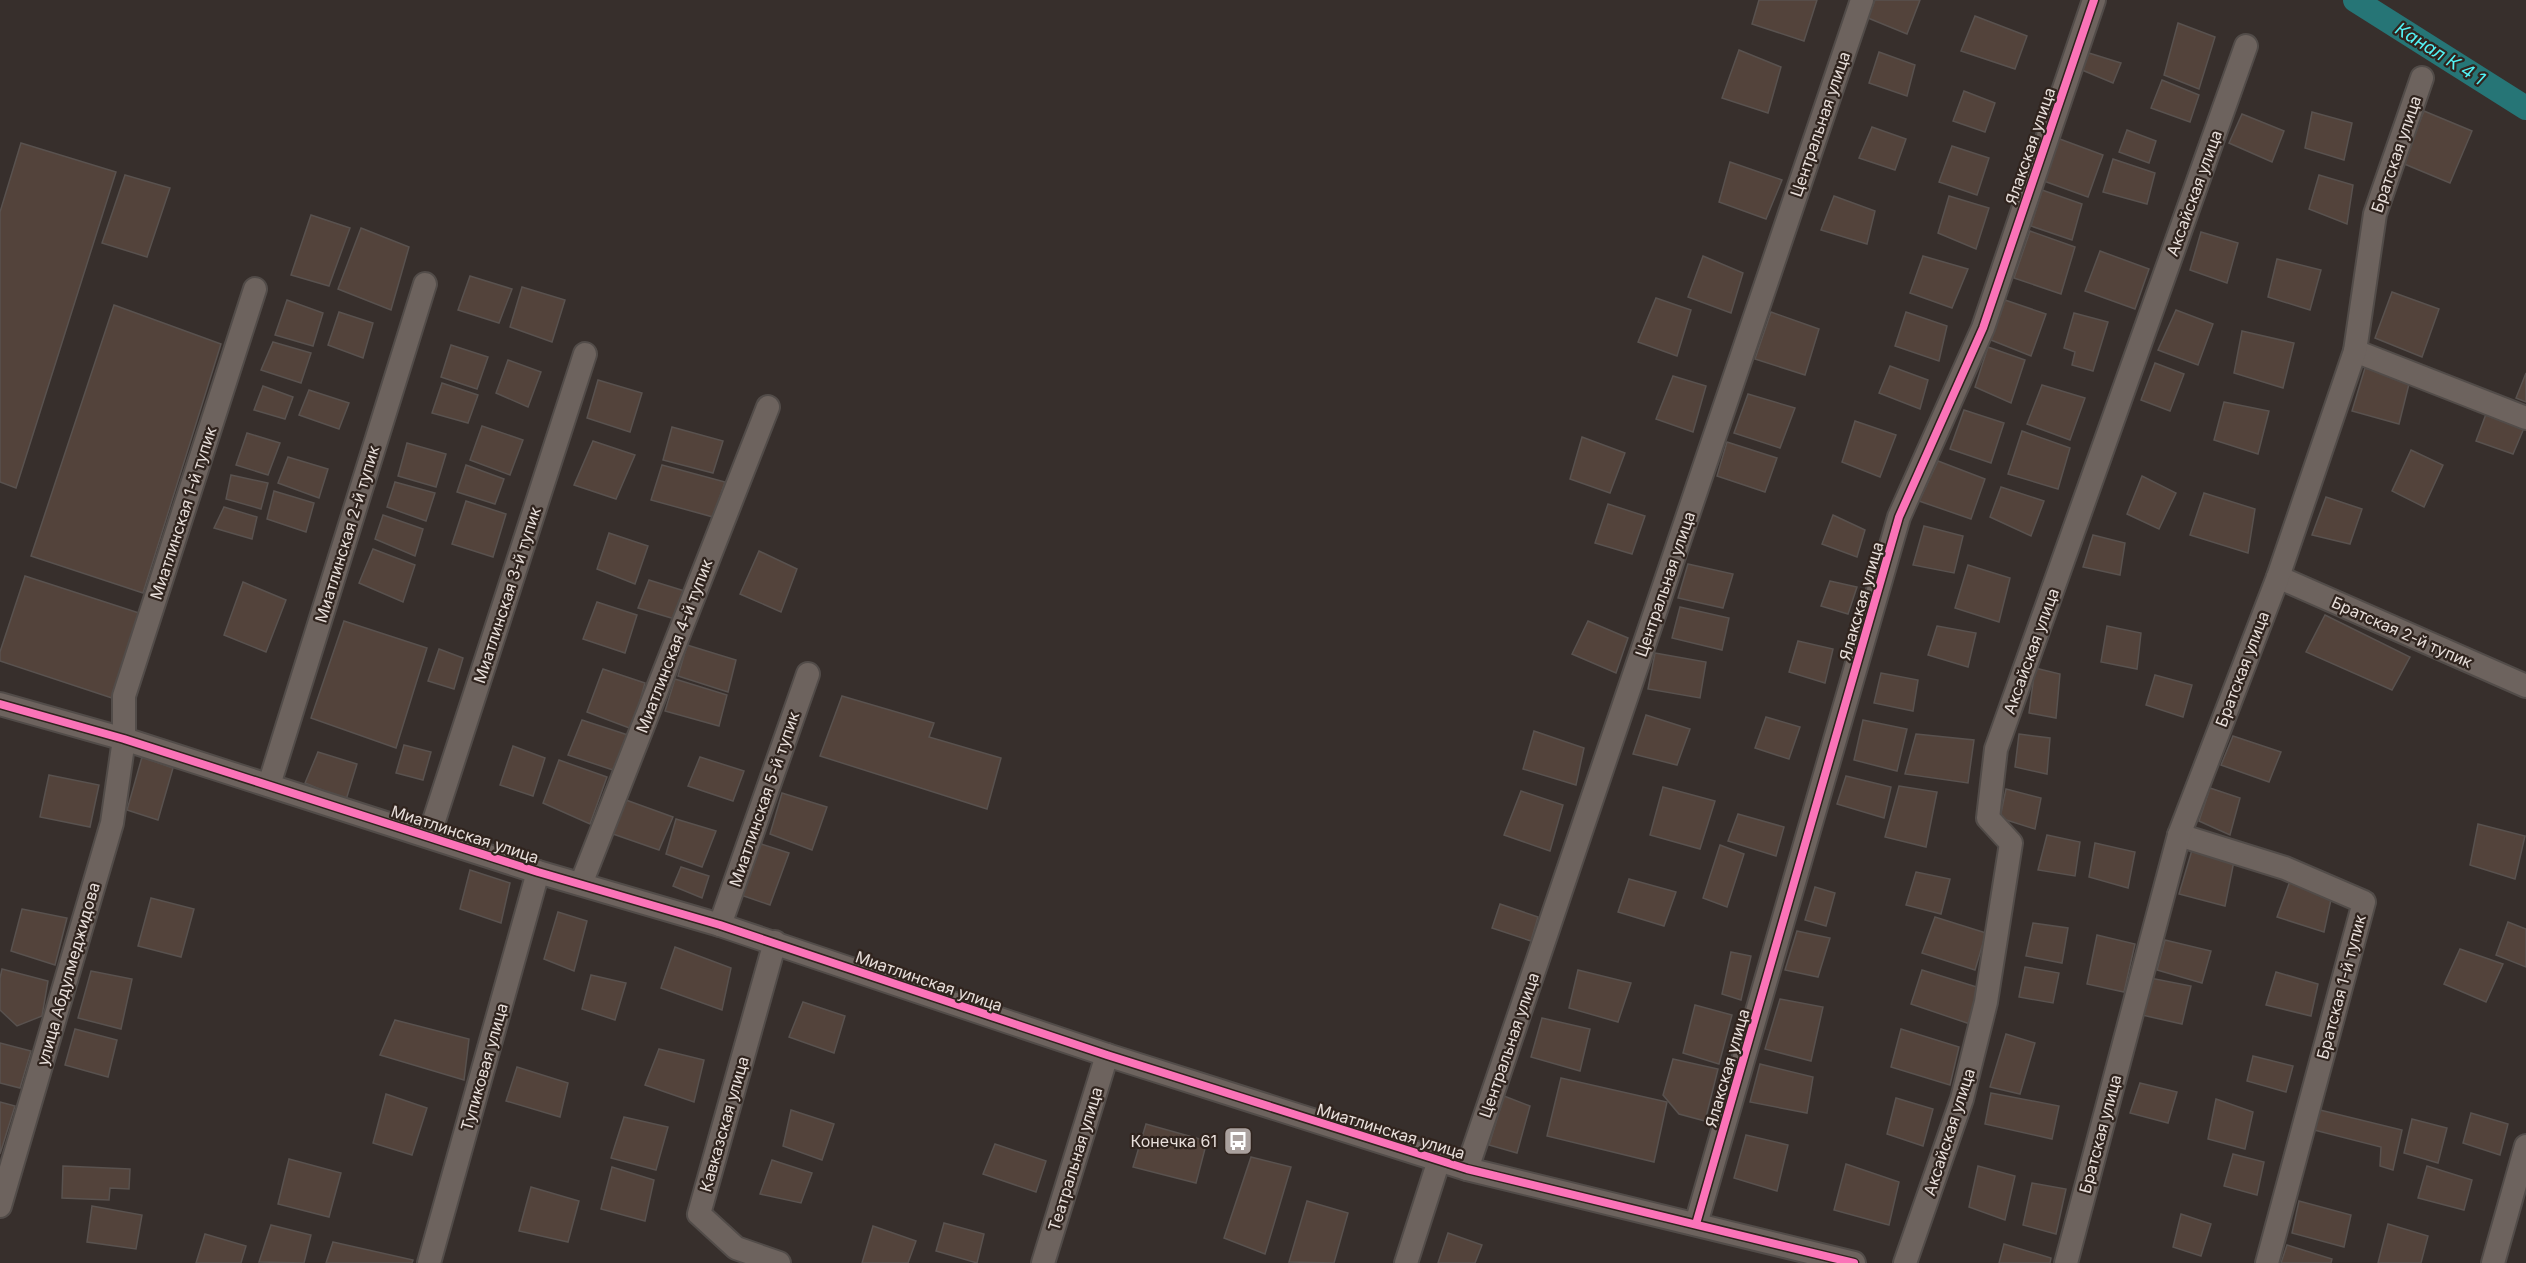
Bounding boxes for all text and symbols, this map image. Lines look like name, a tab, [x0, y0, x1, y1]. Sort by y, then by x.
water label: Канал К 4 1	[2392, 18, 2489, 90]
street label: Центральная улица	[1786, 49, 1854, 199]
street label: Ялакская улица	[2001, 85, 2059, 207]
street label: Братская улица	[2367, 93, 2425, 215]
street label: Аксайская улица	[2162, 127, 2226, 259]
street label: Миатлинская 1-й тупик	[146, 424, 221, 602]
street label: Миатлинская 2-й тупик	[311, 443, 384, 625]
street label: Миатлинская 3-й тупик	[469, 504, 545, 686]
street label: Центральная улица	[1631, 509, 1699, 659]
street label: Ялакская улица	[1835, 539, 1887, 663]
street label: Миатлинская 4-й тупик	[632, 556, 717, 736]
street label: Аксайская улица	[1999, 585, 2063, 717]
street label: Братская 2-й тупик	[2329, 592, 2476, 672]
street label: Братская улица	[2211, 608, 2273, 730]
street label: Миатлинская 5-й тупик	[725, 708, 804, 889]
street label: Миатлинская улица	[389, 801, 541, 867]
street label: улица Абдулмеджидова	[32, 880, 104, 1068]
street label: Братская 1-й тупик	[2312, 912, 2370, 1061]
street label: Миатлинская улица	[853, 946, 1005, 1016]
street label: Центральная улица	[1475, 970, 1543, 1120]
street label: Тупиковая улица	[456, 1001, 512, 1133]
street label: Ялакская улица	[1701, 1006, 1753, 1130]
street label: Кавказская улица	[695, 1054, 753, 1194]
street label: Аксайская улица	[1919, 1066, 1979, 1198]
street label: Братская улица	[2075, 1072, 2125, 1196]
street label: Театральная улица	[1044, 1085, 1106, 1233]
street label: Миатлинская улица	[1314, 1099, 1468, 1163]
bus stop icon: Конечка 61	[1222, 1125, 1254, 1157]
place label: Конечка 61	[1131, 1131, 1217, 1151]

